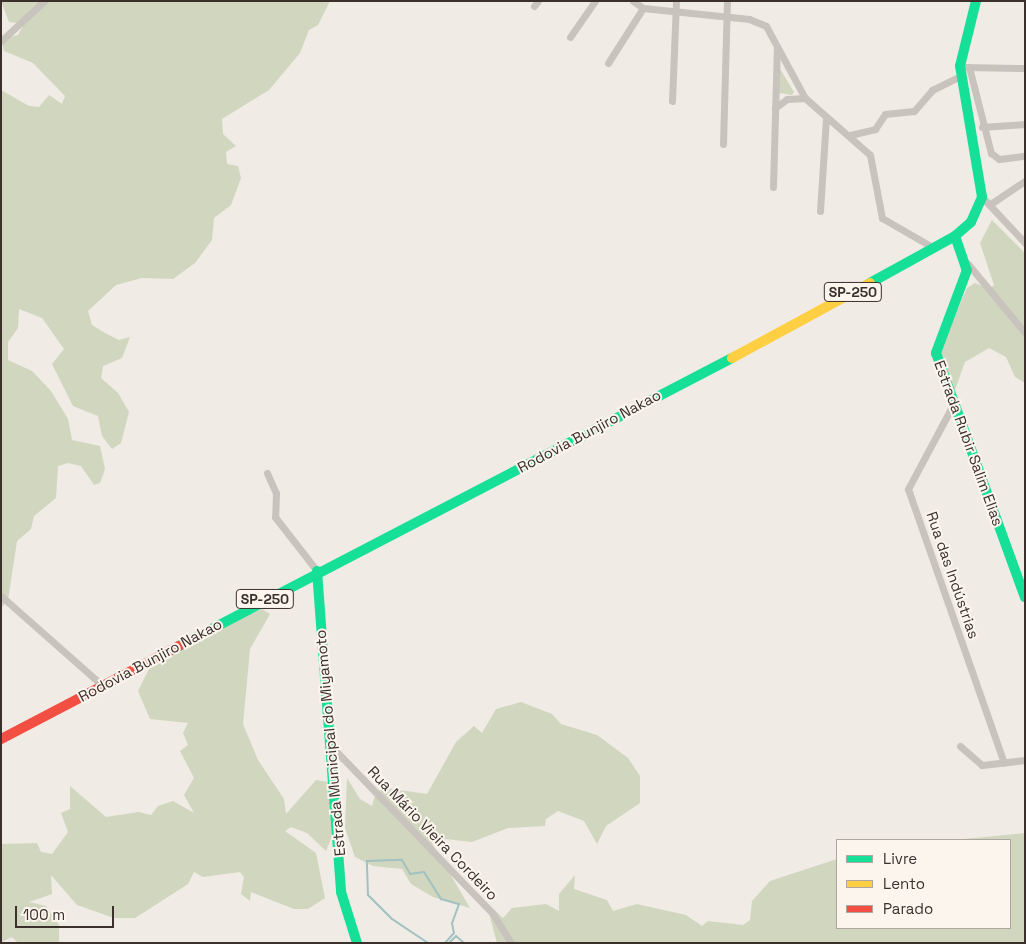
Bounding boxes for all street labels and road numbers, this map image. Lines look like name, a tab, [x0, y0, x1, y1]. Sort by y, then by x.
road number: SP-250	[823, 280, 883, 304]
street label: Estrada Rubir Salim Elias	[931, 358, 1007, 528]
street label: Rodovia Bunjiro Nakao	[514, 386, 664, 476]
street label: Rua das Indústrias	[923, 509, 983, 641]
road number: SP-250	[235, 588, 295, 610]
street label: Rodovia Bunjiro Nakao	[75, 615, 225, 705]
street label: Estrada Municipal do Miyamoto	[311, 629, 349, 857]
street label: Rua Mário Vieira Cordeiro	[364, 762, 502, 904]

